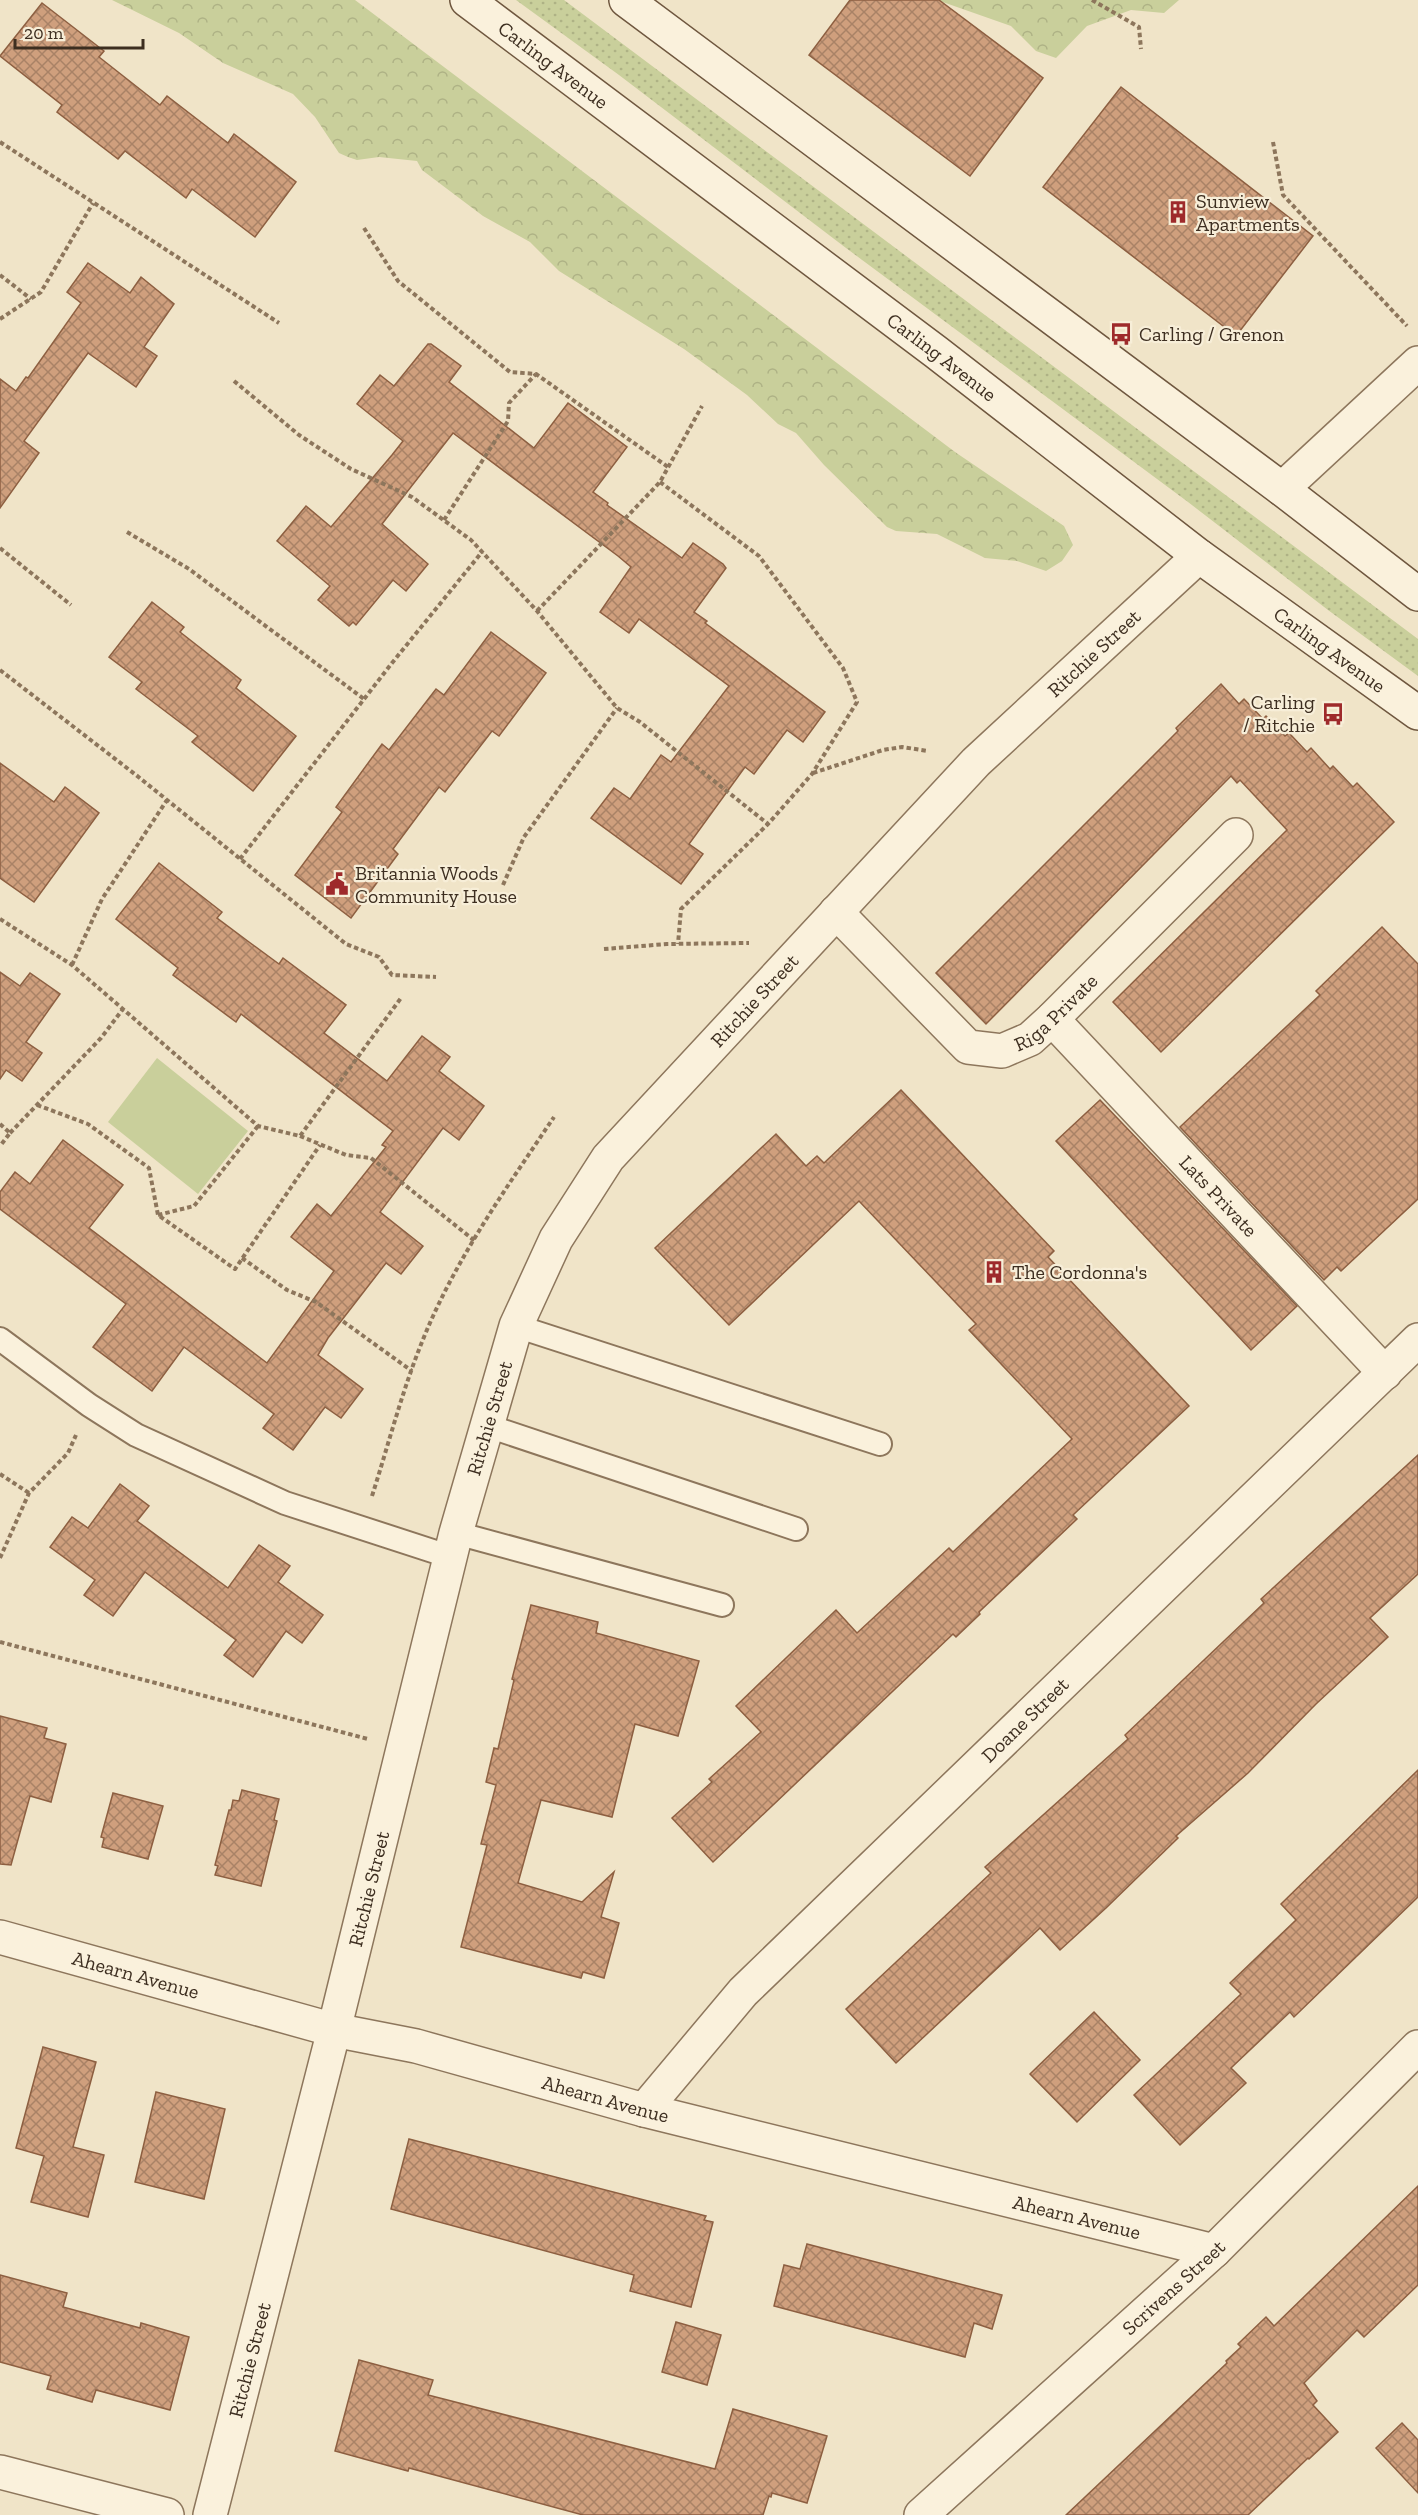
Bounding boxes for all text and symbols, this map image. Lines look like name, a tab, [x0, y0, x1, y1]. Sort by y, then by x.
scale bar	[15, 12, 142, 50]
street label: Carling Avenue	[494, 16, 613, 114]
text: 20 m	[24, 22, 64, 44]
place label: Sunview Apartments	[1196, 189, 1300, 236]
building icon: Sunview Apartments	[1165, 199, 1191, 225]
street label: Carling Avenue	[882, 307, 1001, 406]
bus stop icon: Carling / Grenon	[1108, 321, 1134, 347]
place label: Carling / Grenon	[1139, 322, 1284, 346]
street label: Carling Avenue	[1269, 602, 1390, 698]
street label: Ritchie Street	[1042, 604, 1146, 702]
place label: Carling / Ritchie	[1243, 690, 1315, 737]
bus stop icon: Carling / Ritchie	[1320, 701, 1346, 727]
place label: Britannia Woods Community House	[355, 861, 517, 908]
public building icon: Britannia Woods Community House	[324, 871, 350, 897]
street label: Ritchie Street	[705, 949, 804, 1052]
street label: Riga Private	[1011, 969, 1102, 1056]
street label: Lats Private	[1174, 1150, 1263, 1242]
building icon: The Cordonna's	[981, 1259, 1007, 1285]
place label: The Cordonna's	[1012, 1260, 1147, 1284]
street label: Ritchie Street	[461, 1357, 517, 1478]
street label: Doane Street	[976, 1672, 1074, 1767]
street label: Ritchie Street	[343, 1828, 395, 1949]
street label: Ahearn Avenue	[70, 1946, 202, 2004]
street label: Ahearn Avenue	[539, 2070, 671, 2128]
street label: Ahearn Avenue	[1011, 2190, 1143, 2244]
street label: Scrivens Street	[1117, 2234, 1231, 2340]
street label: Ritchie Street	[223, 2299, 276, 2420]

